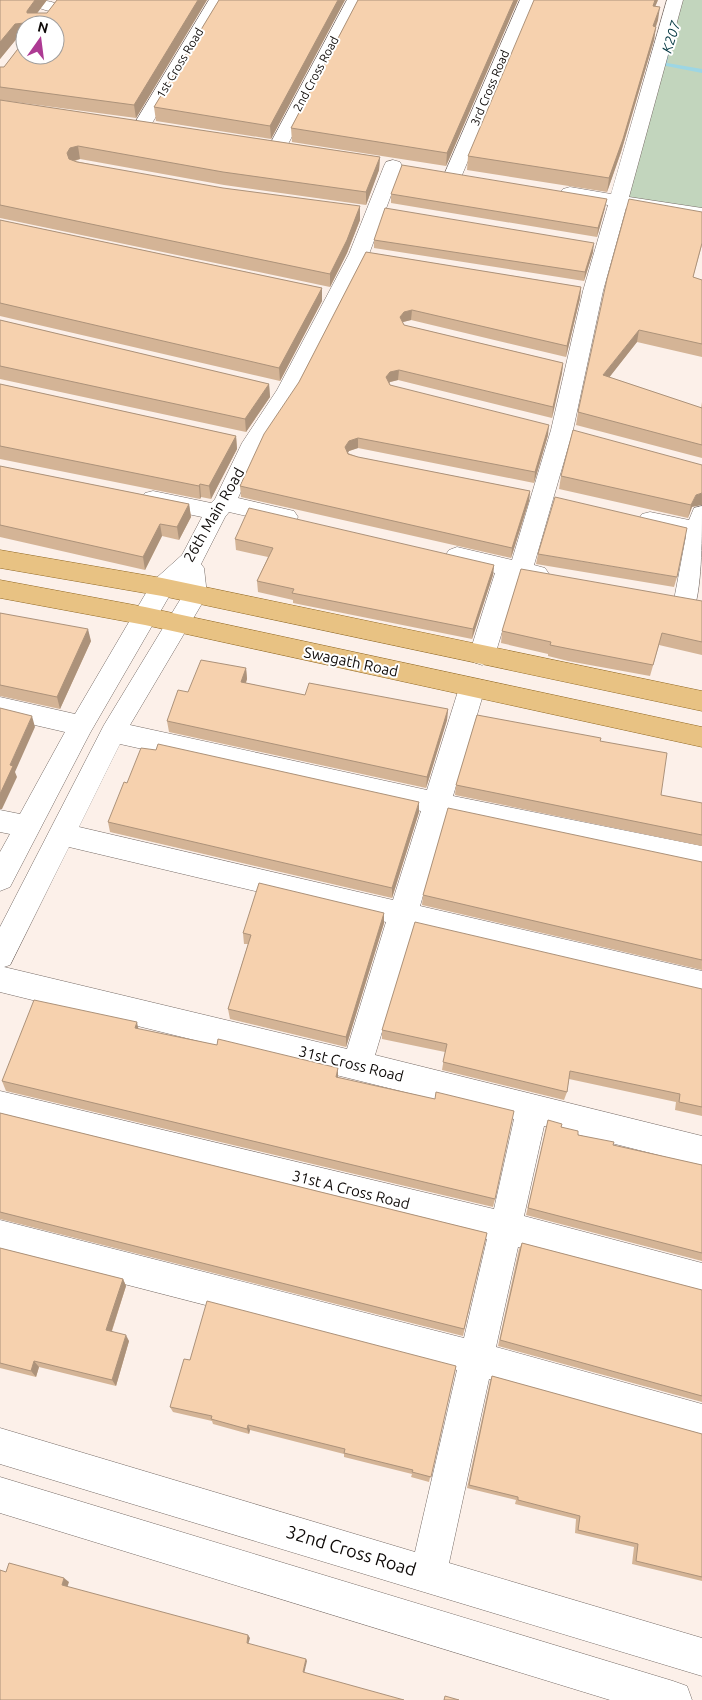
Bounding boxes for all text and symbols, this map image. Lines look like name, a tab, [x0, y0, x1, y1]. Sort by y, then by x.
north arrow	[15, 15, 65, 65]
text: N	[36, 18, 50, 36]
water label: K207	[659, 18, 684, 55]
street label: 1st Cross Road	[154, 25, 206, 100]
street label: 2nd Cross Road	[290, 34, 341, 114]
street label: 3rd Cross Road	[468, 48, 511, 128]
street label: 26th Main Road	[180, 465, 247, 565]
street label: Swagath Road	[302, 643, 400, 680]
street label: 31st Cross Road	[297, 1042, 405, 1085]
street label: 31st A Cross Road	[291, 1167, 412, 1212]
street label: 32nd Cross Road	[284, 1521, 419, 1579]

